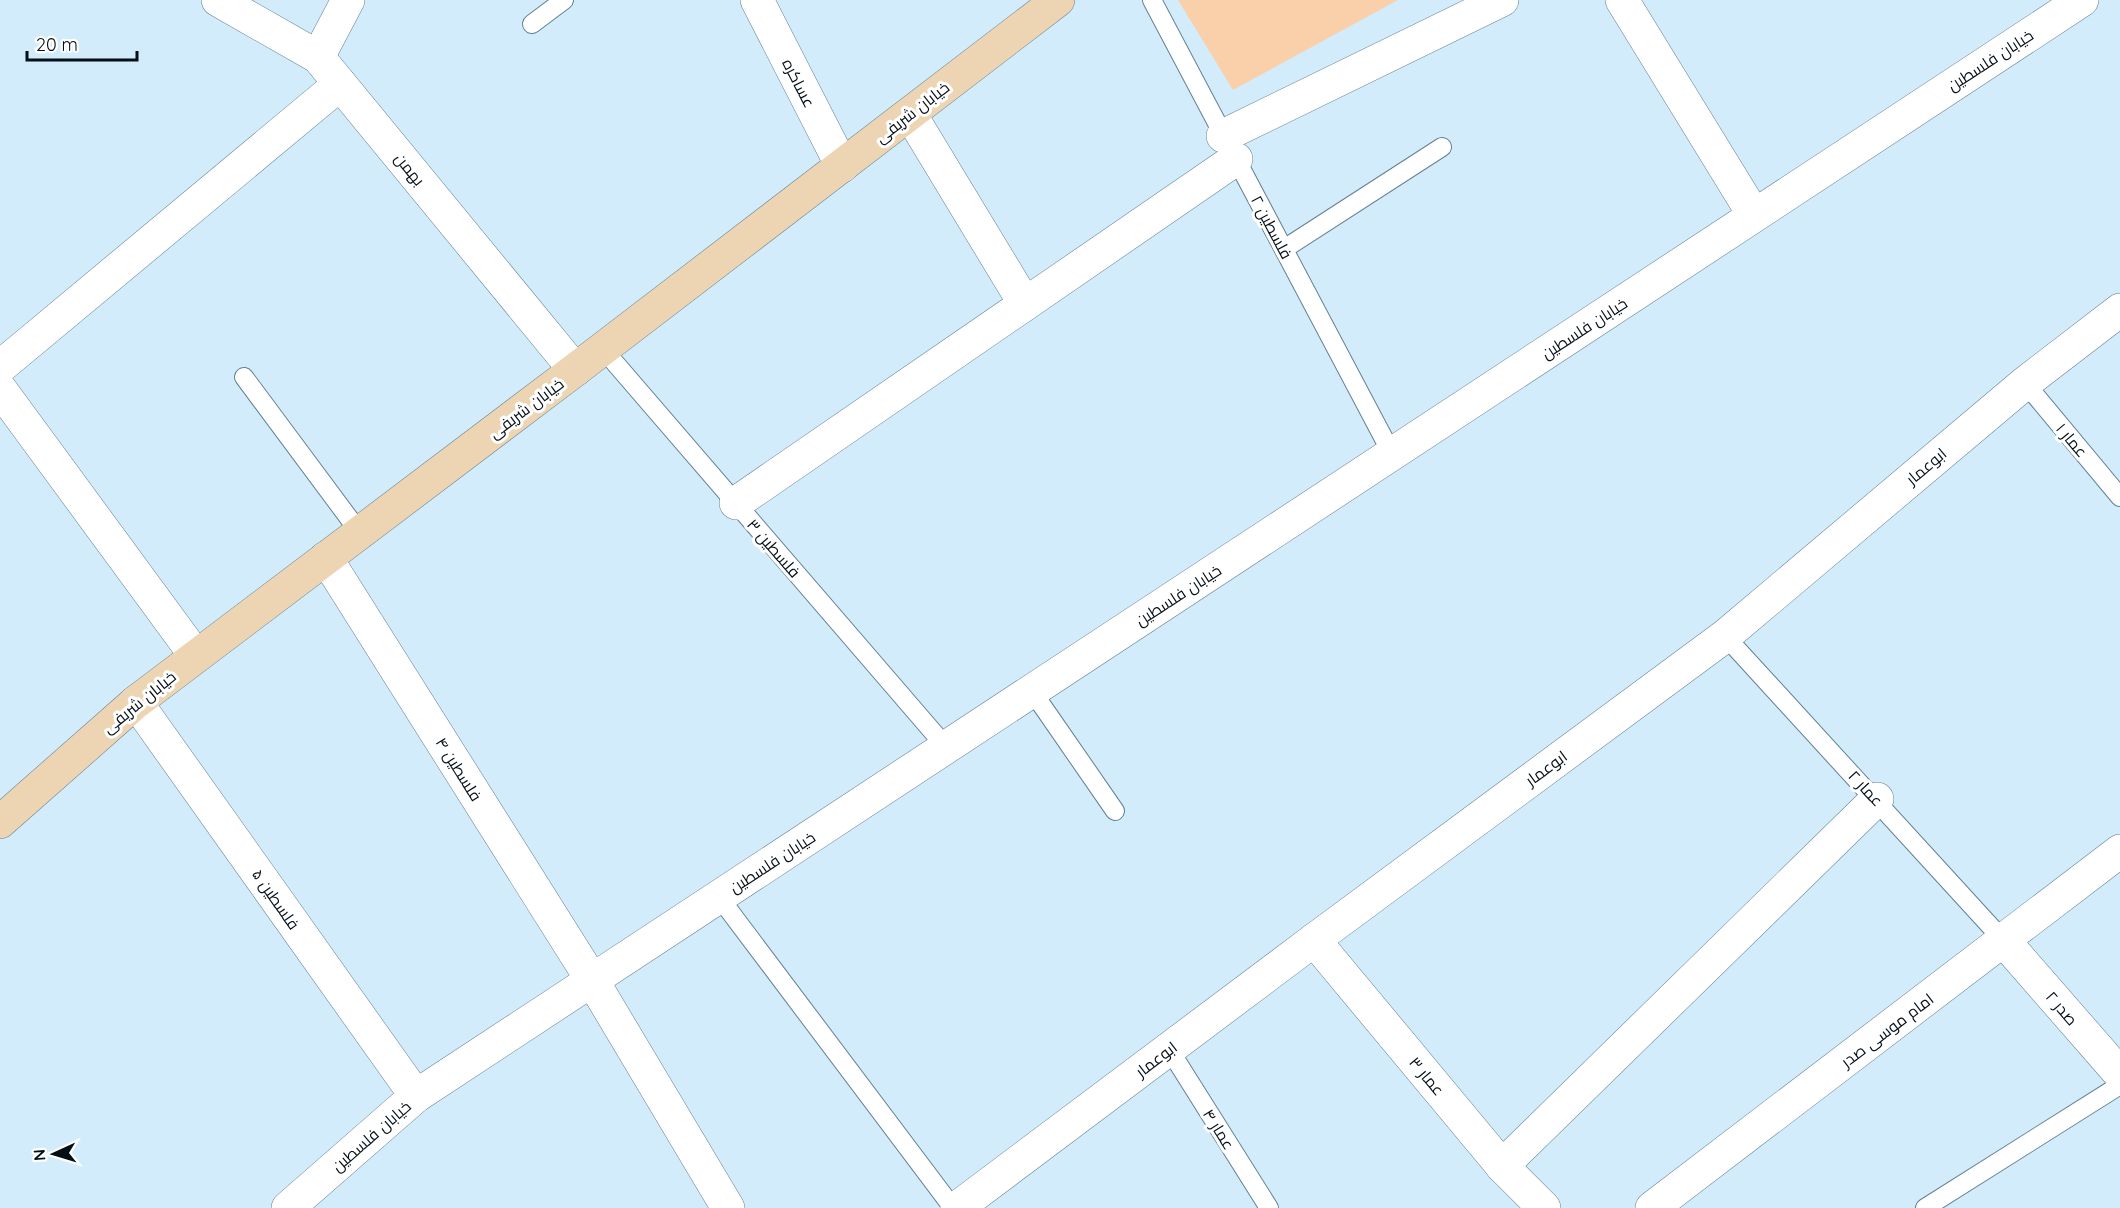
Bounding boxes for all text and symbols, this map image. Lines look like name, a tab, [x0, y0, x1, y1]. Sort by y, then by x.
scale bar	[27, 24, 136, 62]
street label: خیابان فلسطین	[1943, 25, 2037, 96]
text: 20 m	[36, 33, 78, 56]
street label: عساکره	[778, 55, 820, 111]
street label: خیابان شریفی	[871, 77, 954, 148]
street label: بهمن	[390, 148, 429, 190]
street label: فلسطین ۲	[1246, 192, 1297, 263]
street label: خیابان فلسطین	[1537, 293, 1631, 364]
street label: خیابان شریفی	[485, 373, 568, 443]
street label: عمار ۱	[2052, 419, 2092, 461]
street label: ابوعمار	[1901, 443, 1950, 489]
street label: فلسطین ۳	[742, 514, 805, 582]
street label: خیابان فلسطین	[1131, 560, 1225, 631]
street label: خیابان شریفی	[98, 666, 180, 738]
street label: فلسطین ۴	[431, 733, 486, 805]
street label: ابوعمار	[1520, 746, 1571, 791]
street label: عمار ۲	[1844, 766, 1888, 810]
street label: خیابان فلسطین	[725, 827, 819, 898]
street label: فلسطین ۵	[247, 865, 304, 934]
street label: صدر ۲	[2042, 987, 2082, 1029]
street label: امام موسی صدر	[1836, 989, 1938, 1074]
street label: ابوعمار	[1130, 1037, 1181, 1082]
street label: عمار ۳	[1405, 1053, 1449, 1099]
street label: خیابان فلسطین	[327, 1096, 415, 1177]
street label: عمار ۴	[1199, 1105, 1239, 1153]
north arrow	[24, 1124, 84, 1184]
text: N	[29, 1148, 49, 1162]

